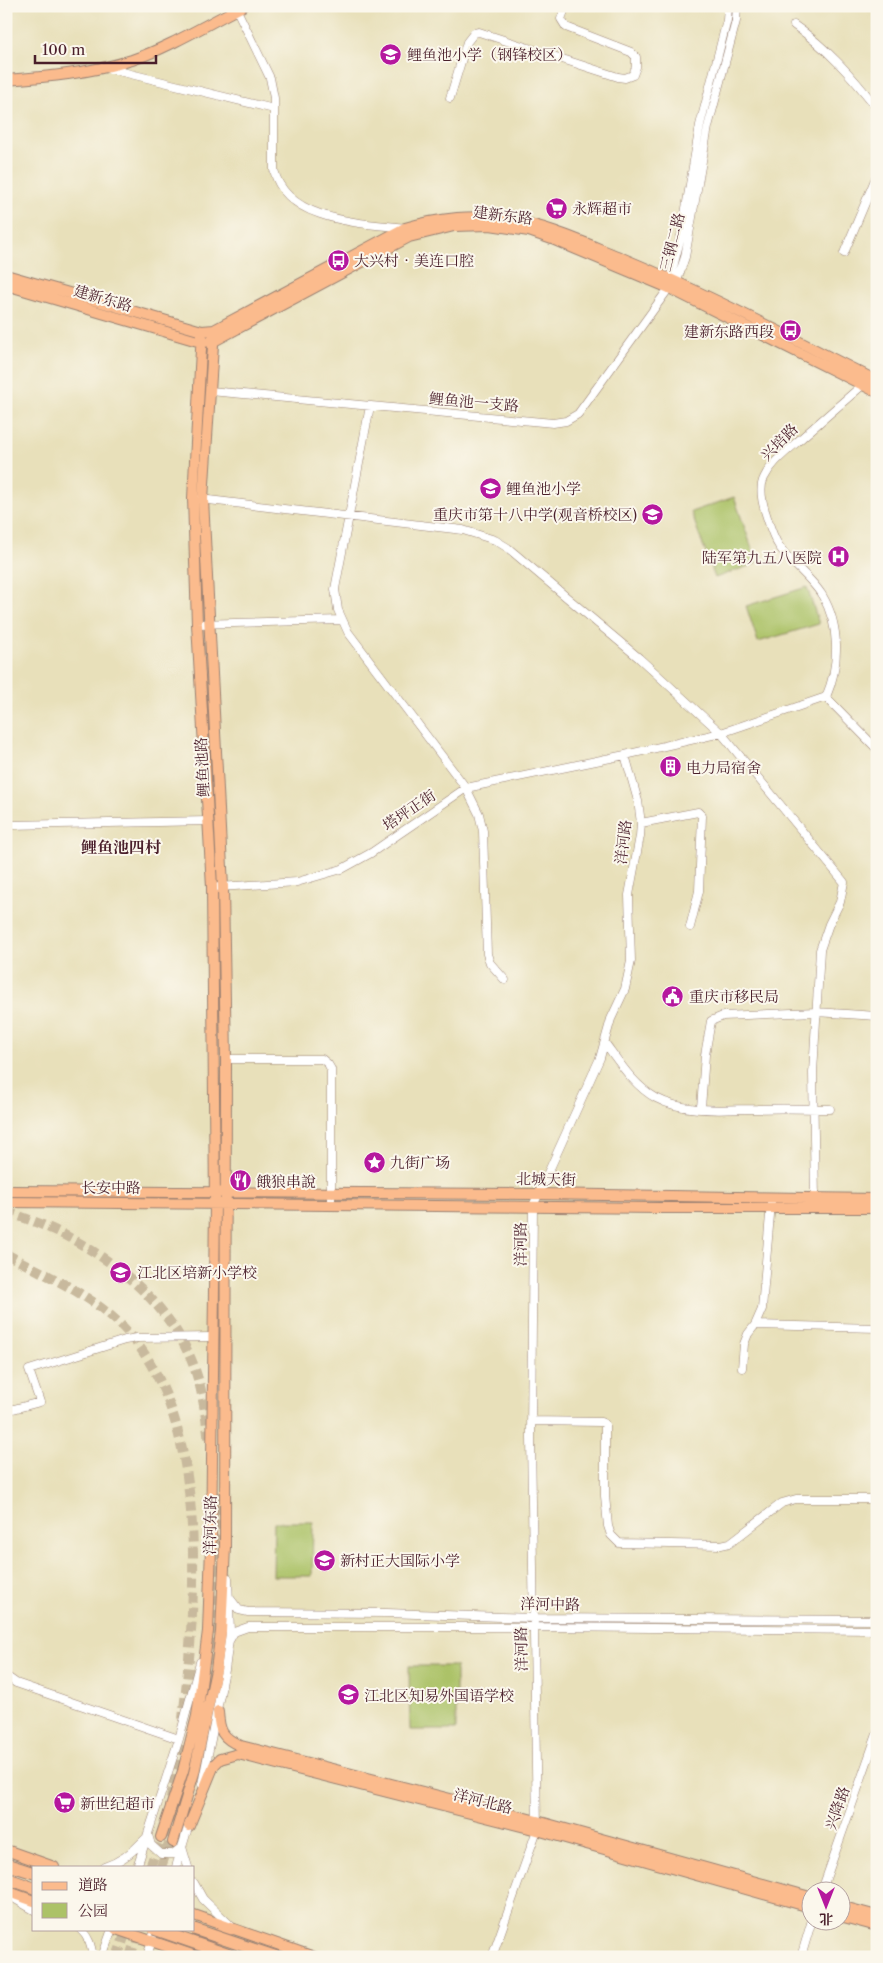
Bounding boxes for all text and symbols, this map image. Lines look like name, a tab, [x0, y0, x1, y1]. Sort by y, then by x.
scale bar	[35, 32, 156, 64]
text: 100 m	[42, 40, 85, 59]
school or university icon: 鲤鱼池小学（钢锋校区）	[379, 42, 403, 66]
place label: 鲤鱼池小学（钢锋校区）	[407, 45, 572, 64]
supermarket icon: 永辉超市	[544, 196, 568, 220]
place label: 永辉超市	[572, 199, 632, 218]
street label: 建新东路	[472, 202, 534, 228]
street label: 三钢二路	[656, 211, 688, 273]
bus stop icon: 大兴村‧美连口腔	[326, 248, 350, 272]
place label: 大兴村‧美连口腔	[354, 251, 474, 270]
street label: 建新东路	[72, 281, 134, 315]
bus stop icon: 建新东路西段	[778, 319, 802, 343]
place label: 建新东路西段	[684, 322, 774, 341]
street label: 鲤鱼池一支路	[428, 389, 520, 415]
street label: 兴培路	[756, 419, 802, 465]
school or university icon: 鲤鱼池小学	[478, 476, 502, 500]
place label: 鲤鱼池小学	[506, 479, 581, 498]
school or university icon: 重庆市第十八中学(观音桥校区)	[641, 502, 665, 526]
place label: 重庆市第十八中学(观音桥校区)	[433, 505, 637, 524]
hospital icon: 陆军第九五八医院	[826, 545, 850, 569]
place label: 陆军第九五八医院	[702, 548, 822, 567]
street label: 鲤鱼池路	[191, 737, 213, 797]
building icon: 电力局宿舍	[658, 755, 682, 779]
place label: 电力局宿舍	[686, 758, 761, 777]
street label: 塔坪正街	[379, 785, 439, 835]
street label: 洋河路	[611, 819, 635, 865]
district label: 鲤鱼池四村	[81, 837, 161, 857]
public building icon: 重庆市移民局	[661, 984, 685, 1008]
place label: 重庆市移民局	[689, 987, 779, 1006]
place icon: 九街广场	[362, 1150, 386, 1174]
place label: 九街广场	[390, 1153, 450, 1172]
restaurant icon: 餓狼串說	[228, 1169, 252, 1193]
street label: 北城天街	[516, 1169, 576, 1189]
place label: 餓狼串說	[256, 1172, 316, 1191]
street label: 长安中路	[81, 1178, 141, 1197]
street label: 洋河路	[511, 1221, 530, 1267]
school or university icon: 江北区培新小学校	[109, 1260, 133, 1284]
place label: 江北区培新小学校	[137, 1263, 257, 1282]
street label: 洋河东路	[200, 1495, 220, 1555]
school or university icon: 新村正大国际小学	[312, 1548, 336, 1572]
place label: 新村正大国际小学	[340, 1551, 460, 1570]
street label: 洋河中路	[520, 1594, 580, 1614]
street label: 洋河路	[511, 1626, 531, 1672]
school or university icon: 江北区知易外国语学校	[336, 1683, 360, 1707]
place label: 江北区知易外国语学校	[364, 1686, 514, 1705]
street label: 兴降路	[821, 1784, 853, 1832]
street label: 洋河北路	[452, 1785, 514, 1817]
supermarket icon: 新世纪超市	[52, 1791, 76, 1815]
place label: 新世纪超市	[80, 1794, 155, 1813]
legend	[32, 1866, 195, 1930]
text: 道路	[78, 1875, 108, 1894]
north arrow	[800, 1880, 850, 1930]
text: 公园	[78, 1901, 108, 1920]
text: 北	[819, 1910, 833, 1928]

